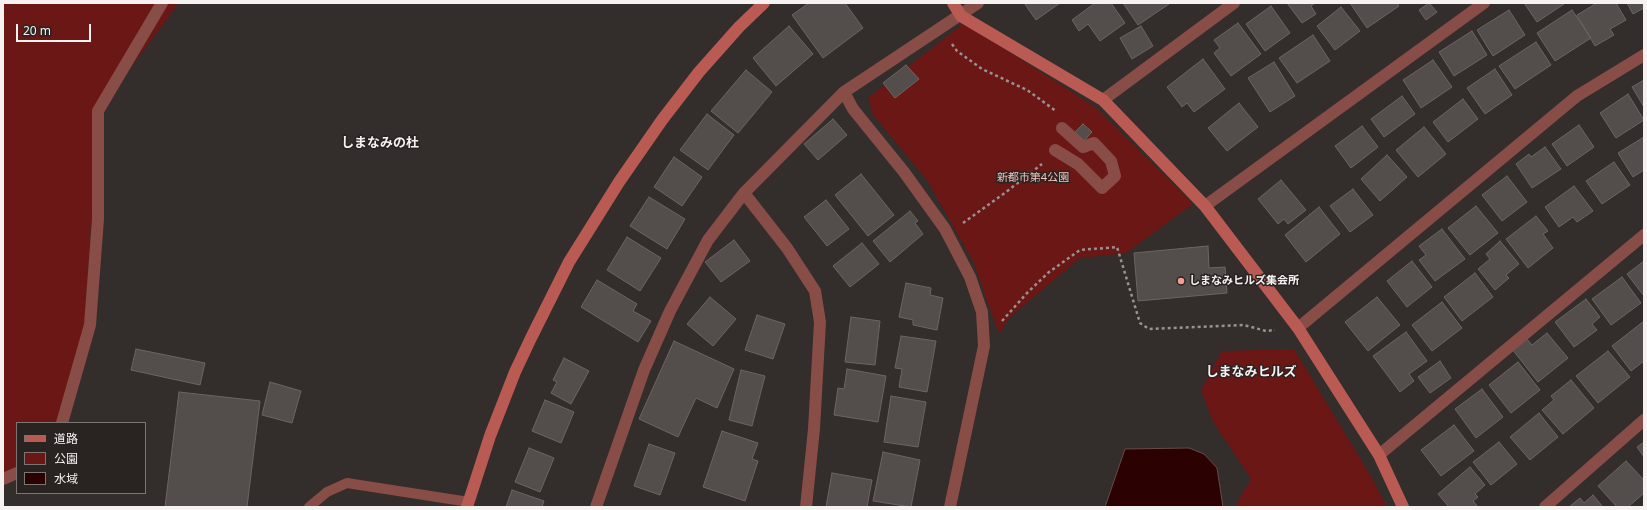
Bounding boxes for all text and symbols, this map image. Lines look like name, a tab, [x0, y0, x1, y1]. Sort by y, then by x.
scale bar	[18, 16, 93, 42]
text: 20 m	[23, 22, 51, 39]
district label: しまなみの杜	[341, 135, 419, 151]
park label: 新都市第4公園	[997, 171, 1069, 185]
place label: しまなみヒルズ集会所	[1189, 274, 1299, 288]
marker: しまなみヒルズ集会所	[1176, 276, 1186, 286]
district label: しまなみヒルズ	[1206, 364, 1296, 380]
legend	[16, 422, 146, 494]
text: 道路	[54, 430, 78, 447]
text: 公園	[54, 450, 78, 467]
text: 水域	[54, 470, 78, 487]

